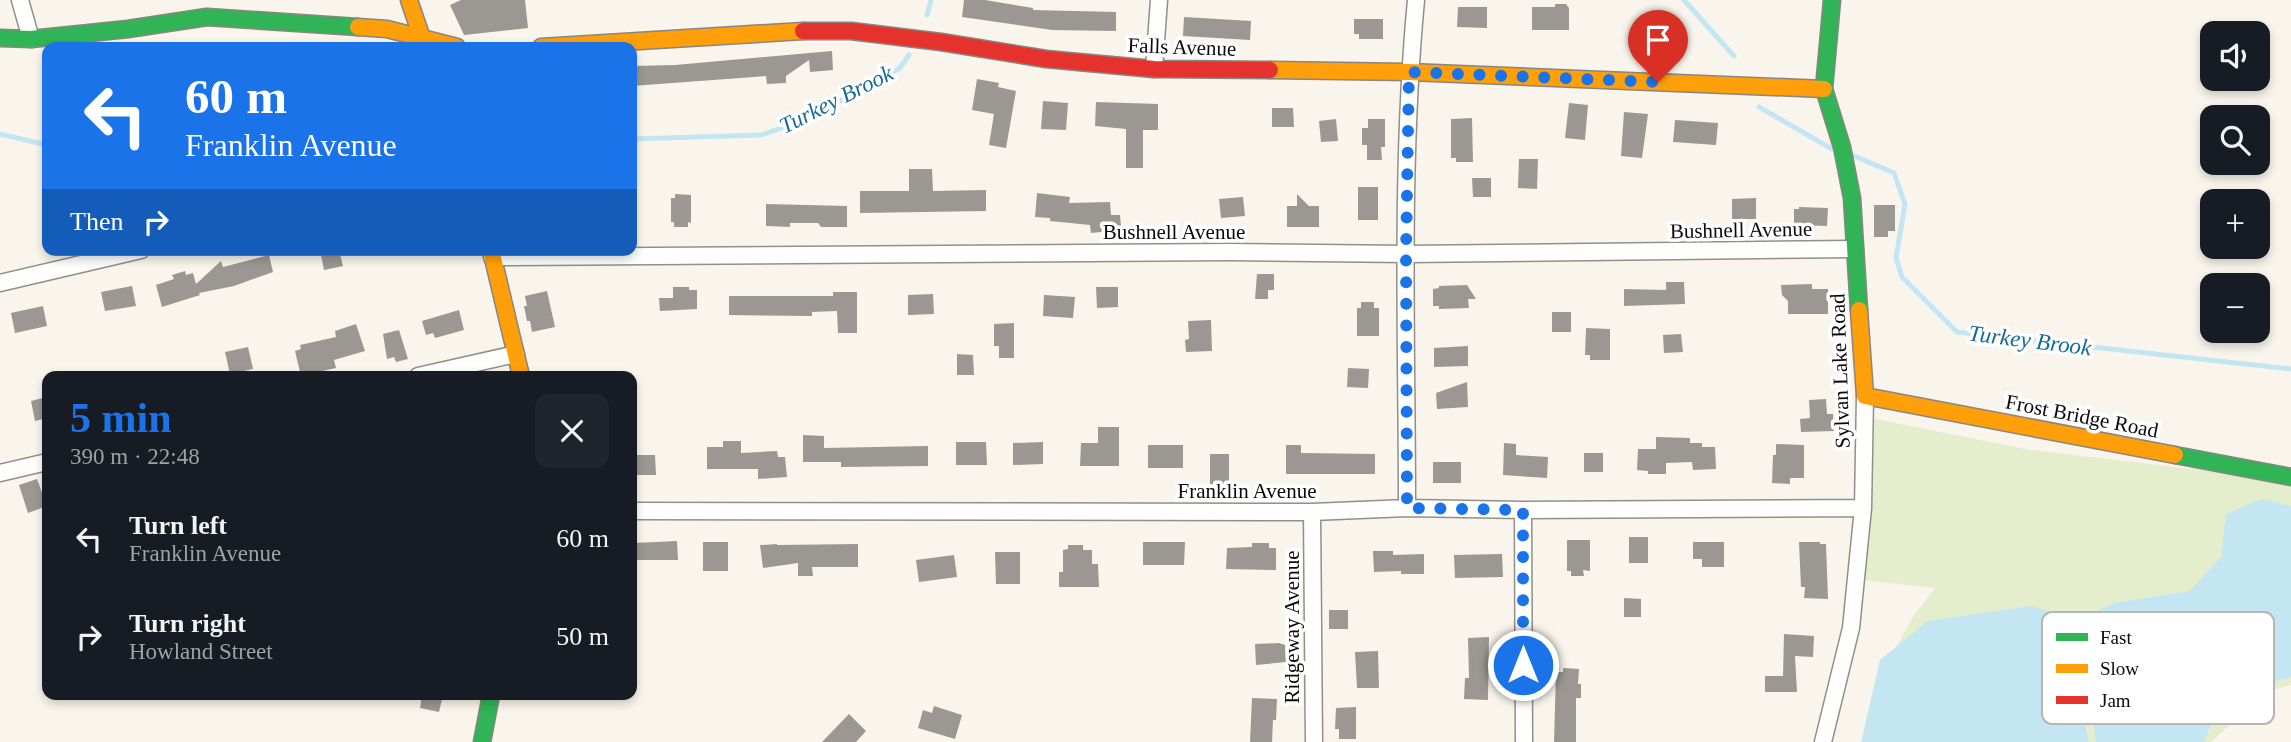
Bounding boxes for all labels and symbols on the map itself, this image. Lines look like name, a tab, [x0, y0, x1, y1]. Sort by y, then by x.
pin	[1628, 10, 1688, 82]
street label: Falls Avenue	[1127, 33, 1237, 61]
water label: Turkey Brook	[775, 60, 898, 139]
street label: Bushnell Avenue	[1670, 217, 1812, 243]
street label: Bushnell Avenue	[1103, 220, 1245, 244]
street label: Sylvan Lake Road	[1825, 293, 1855, 449]
water label: Turkey Brook	[1967, 321, 2094, 361]
street label: Frost Bridge Road	[2004, 389, 2161, 443]
street label: Franklin Avenue	[1177, 479, 1317, 503]
street label: Ridgeway Avenue	[1280, 551, 1304, 704]
legend	[2042, 612, 2274, 724]
text: Fast	[2100, 627, 2132, 648]
position arrow	[1486, 628, 1560, 702]
text: Slow	[2100, 658, 2139, 679]
text: Jam	[2100, 690, 2131, 711]

